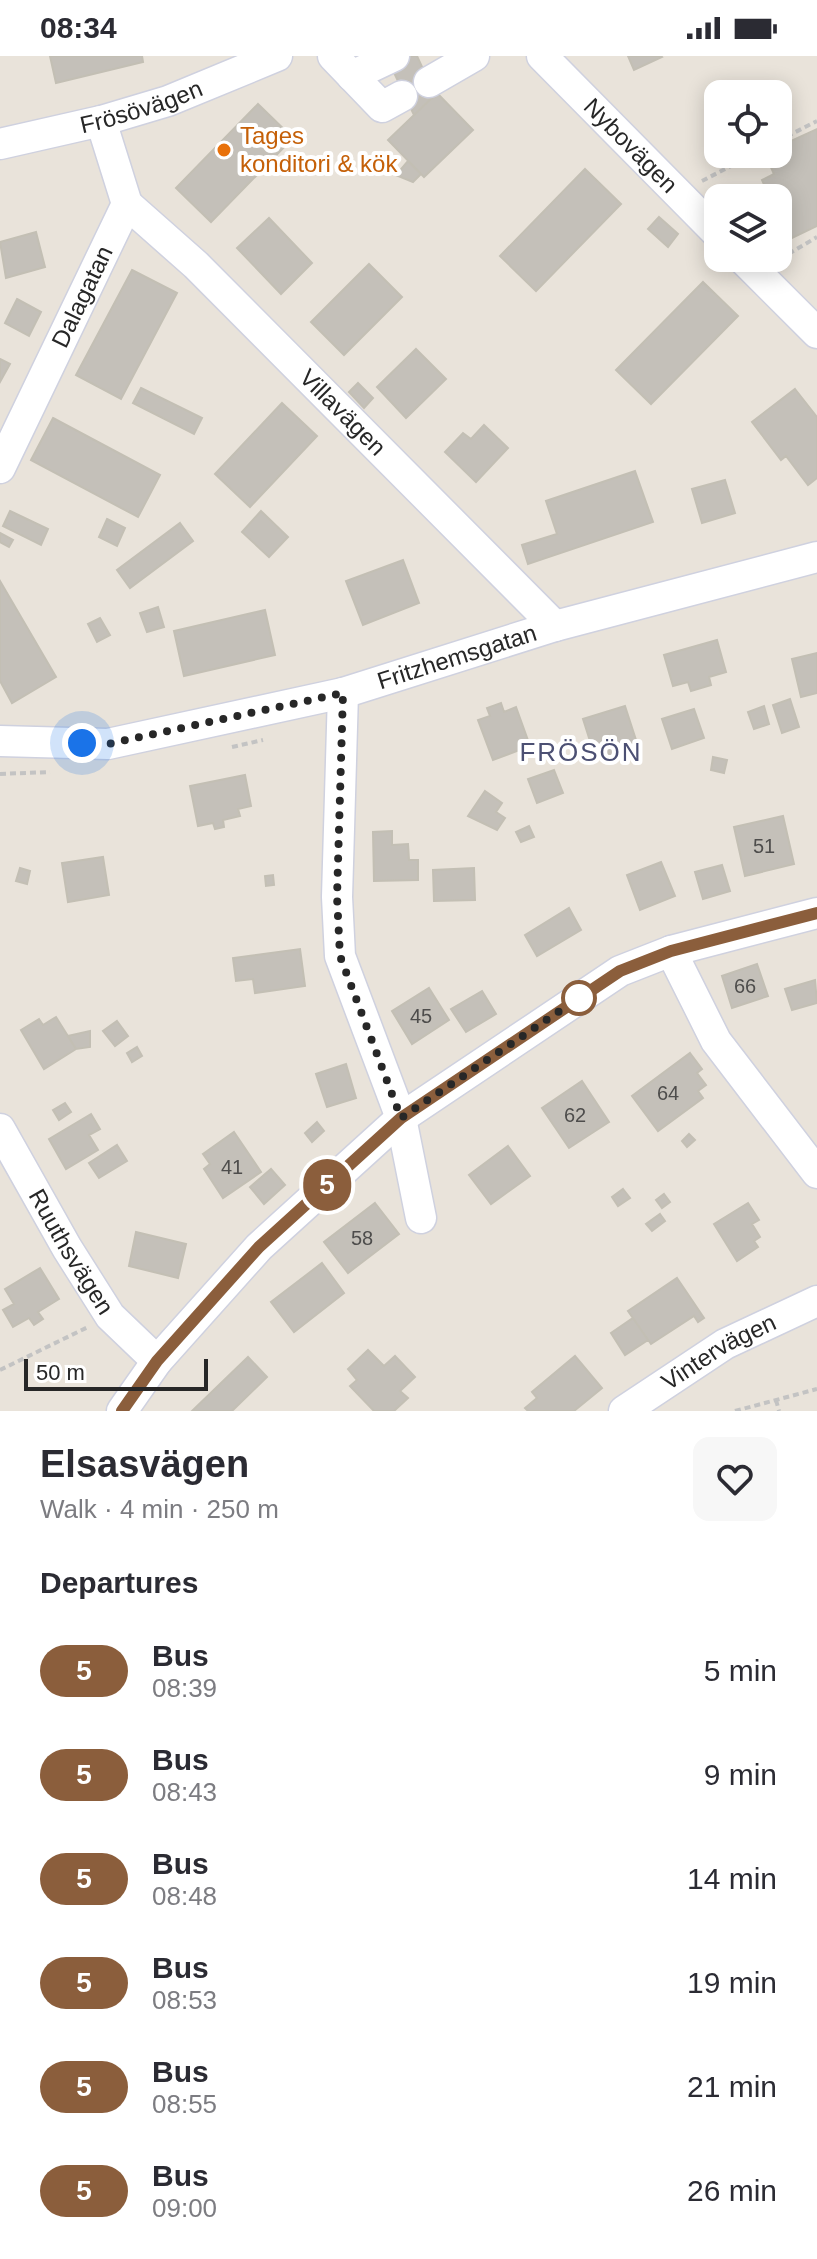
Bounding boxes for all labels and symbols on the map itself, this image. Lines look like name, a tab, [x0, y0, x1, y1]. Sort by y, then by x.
street label: Frösövägen	[77, 74, 206, 138]
street label: Nybovägen	[579, 93, 683, 198]
place label: Tages konditori & kök	[240, 122, 398, 177]
marker: Tages konditori & kök	[215, 141, 233, 159]
street label: Dalagatan	[46, 241, 118, 352]
street label: Villavägen	[294, 363, 391, 461]
street label: Fritzhemsgatan	[374, 619, 540, 694]
your location	[62, 723, 102, 763]
district label: FRÖSÖN	[519, 737, 643, 767]
house number: 51	[753, 835, 775, 857]
house number: 66	[734, 975, 756, 997]
unlabelled marker	[562, 981, 596, 1015]
house number: 45	[410, 1005, 432, 1027]
house number: 64	[657, 1082, 679, 1104]
house number: 62	[564, 1104, 586, 1126]
house number: 41	[221, 1156, 243, 1178]
line badge: 5	[301, 1159, 353, 1211]
street label: Ruuthsvägen	[24, 1184, 120, 1319]
house number: 58	[351, 1227, 373, 1249]
street label: Vintervägen	[656, 1308, 780, 1395]
scale bar	[24, 1355, 208, 1391]

